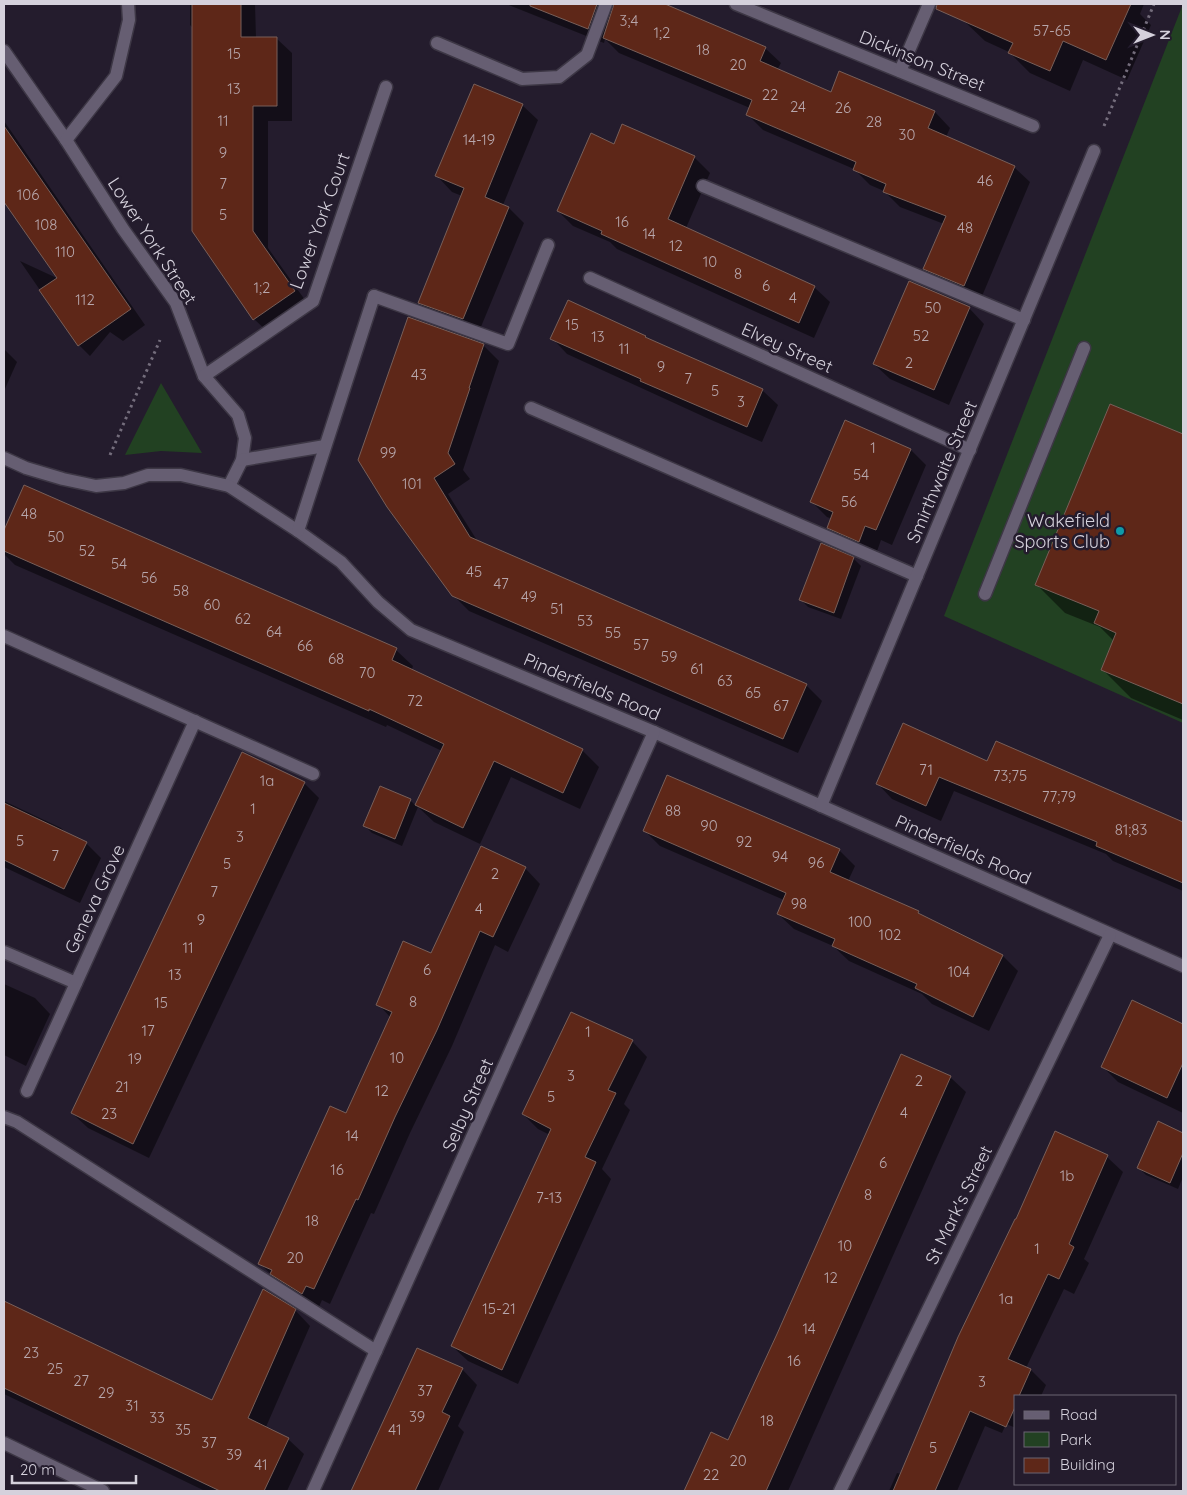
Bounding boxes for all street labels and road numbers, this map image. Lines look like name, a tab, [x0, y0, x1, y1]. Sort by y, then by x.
street label: Dickinson Street	[856, 25, 989, 96]
street label: Lower York Court	[284, 149, 355, 292]
street label: Lower York Street	[103, 173, 202, 309]
street label: Elvey Street	[738, 317, 837, 378]
street label: Smirthwaite Street	[901, 397, 982, 546]
street label: Pinderfields Road	[520, 647, 664, 726]
street label: Pinderfields Road	[892, 809, 1035, 890]
street label: Geneva Grove	[59, 840, 130, 957]
street label: Selby Street	[437, 1055, 498, 1155]
street label: St Mark's Street	[920, 1142, 997, 1268]

